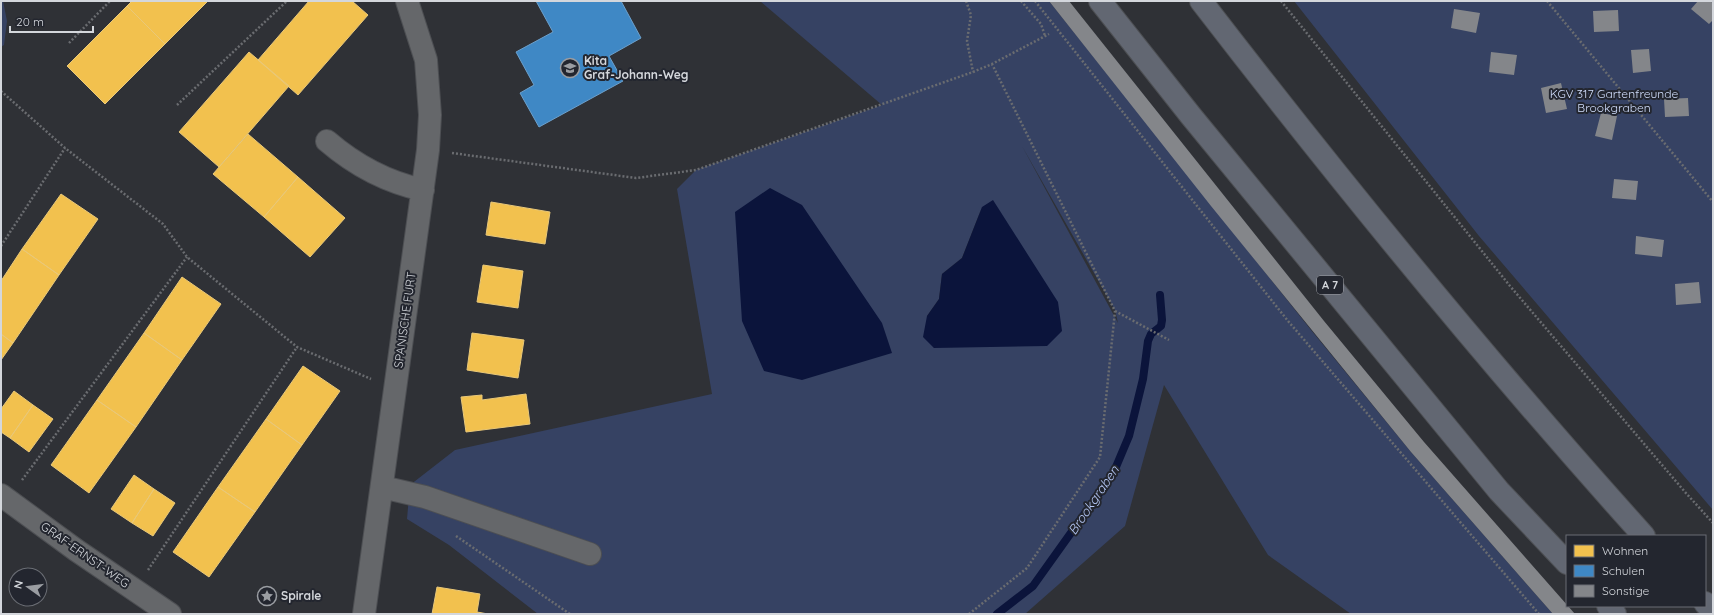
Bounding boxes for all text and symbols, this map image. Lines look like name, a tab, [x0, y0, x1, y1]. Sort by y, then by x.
scale bar	[10, 8, 93, 34]
text: 20 m	[16, 14, 44, 29]
place label: Kita Graf-Johann-Weg	[584, 53, 689, 82]
school or university icon: Kita Graf-Johann-Weg	[559, 57, 581, 79]
park label: KGV 317 Gartenfreunde Brookgraben	[1550, 86, 1679, 115]
street label: SPANISCHE FURT	[390, 271, 419, 369]
road number: A 7	[1317, 276, 1343, 294]
water label: Brookgraben	[1064, 462, 1122, 537]
street label: GRAF-ERNST-WEG	[38, 518, 132, 591]
legend	[1566, 535, 1706, 607]
text: Wohnen	[1602, 543, 1648, 558]
text: Schulen	[1602, 563, 1645, 578]
north arrow	[8, 567, 48, 607]
text: N	[11, 579, 26, 590]
text: Sonstige	[1602, 583, 1649, 598]
place icon: Spirale	[256, 585, 278, 607]
place label: Spirale	[281, 588, 321, 603]

